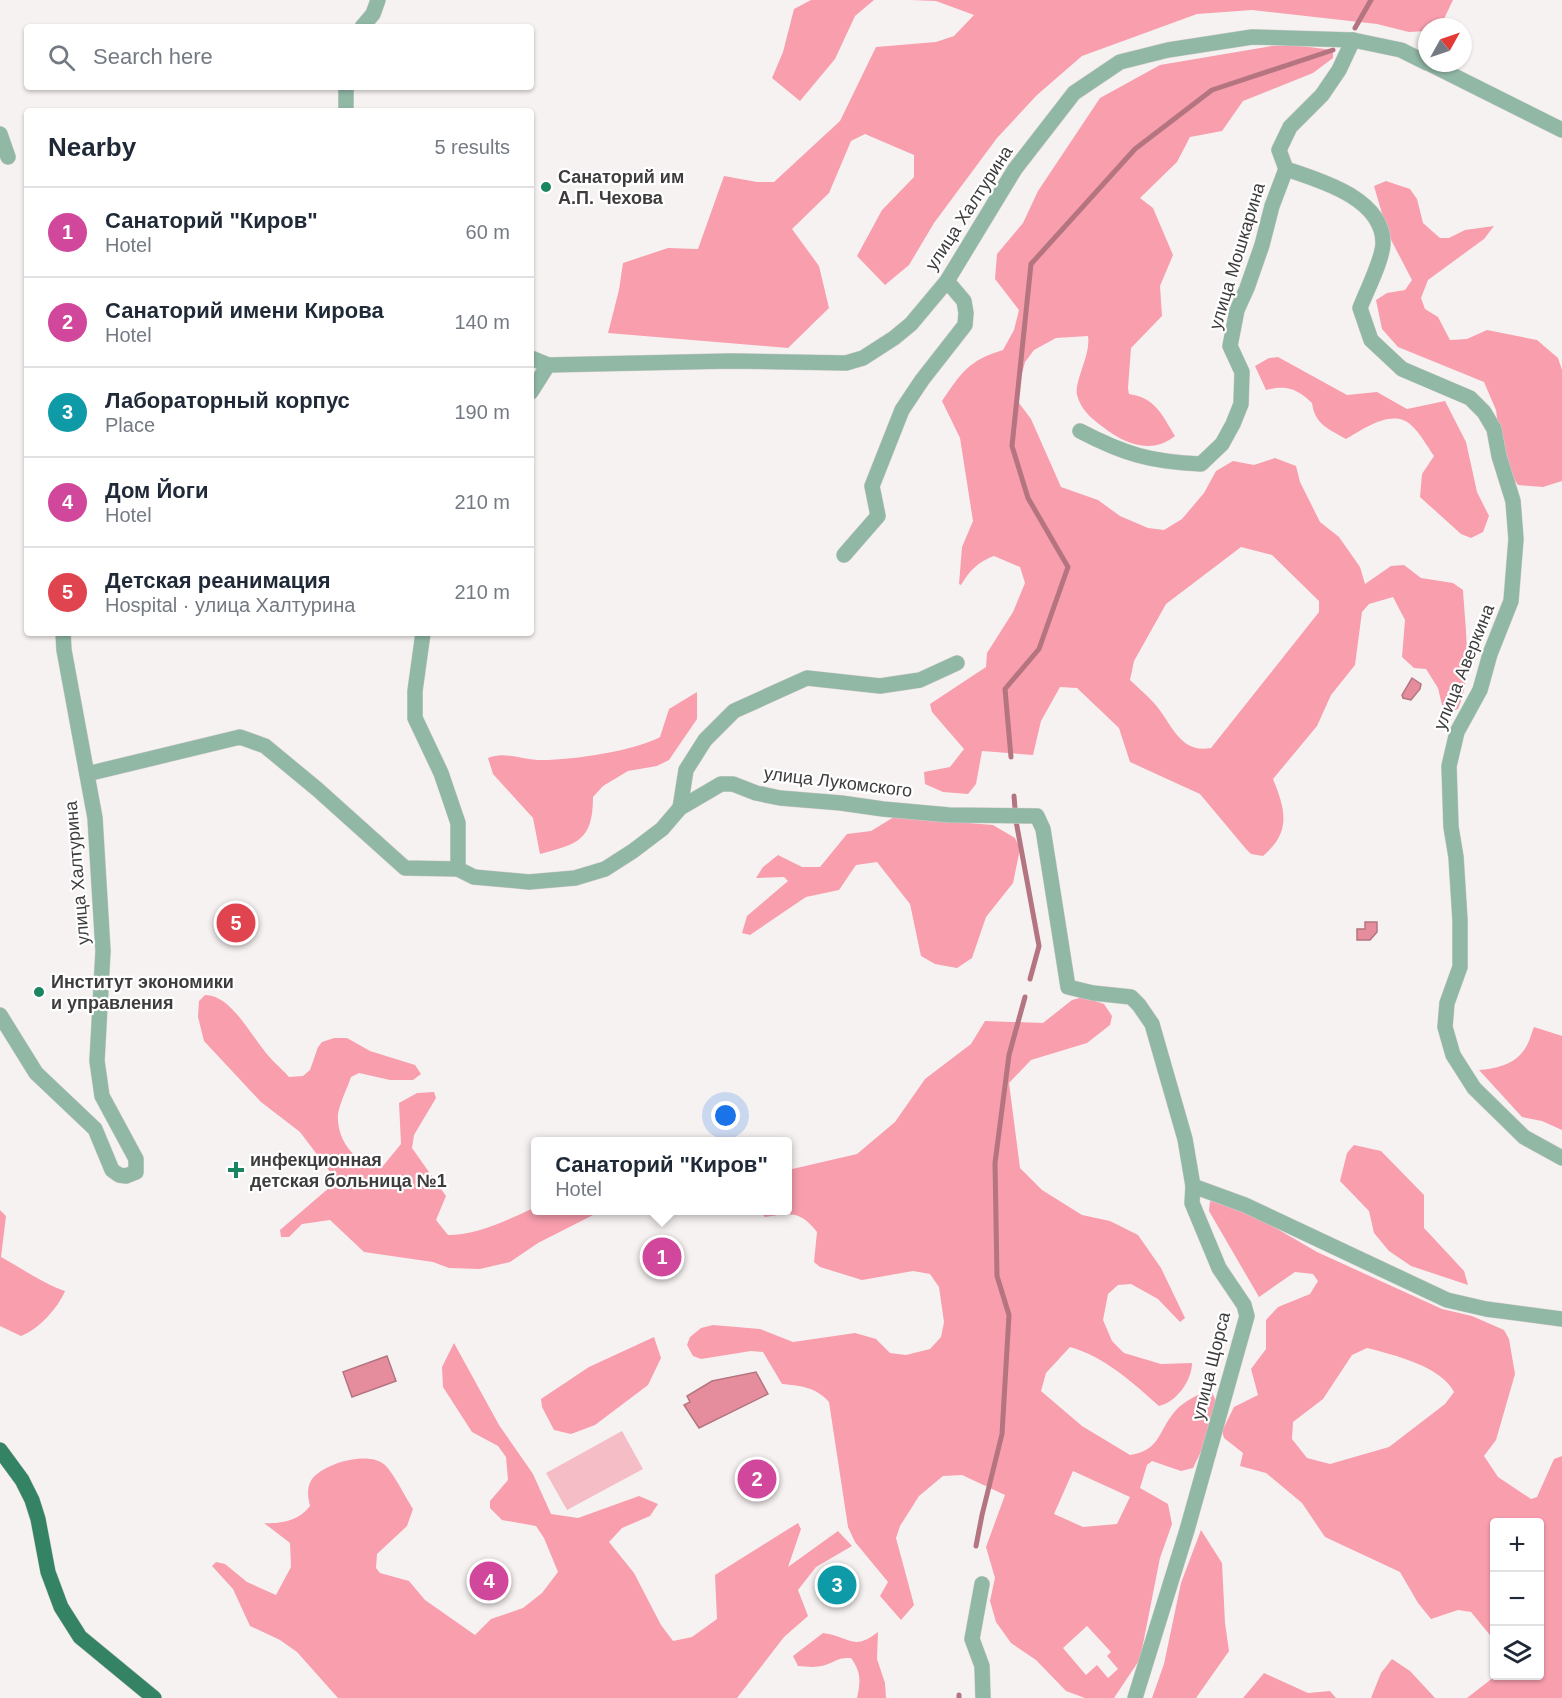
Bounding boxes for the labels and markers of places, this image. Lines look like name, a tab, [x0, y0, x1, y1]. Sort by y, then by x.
place label: Санаторий им А.П. Чехова	[558, 167, 684, 208]
marker: Санаторий им А.П. Чехова	[539, 180, 553, 194]
pin: 5	[216, 900, 256, 946]
place label: Институт экономики и управления	[51, 972, 234, 1013]
marker: Институт экономики и управления	[32, 985, 46, 999]
place label: инфекционная детская больница №1	[250, 1150, 447, 1191]
marker: инфекционная детская больница №1	[227, 1161, 245, 1179]
pin: 1	[642, 1234, 682, 1280]
pin: 2	[738, 1456, 777, 1502]
pin: 4	[470, 1558, 508, 1604]
pin: 3	[818, 1562, 856, 1608]

